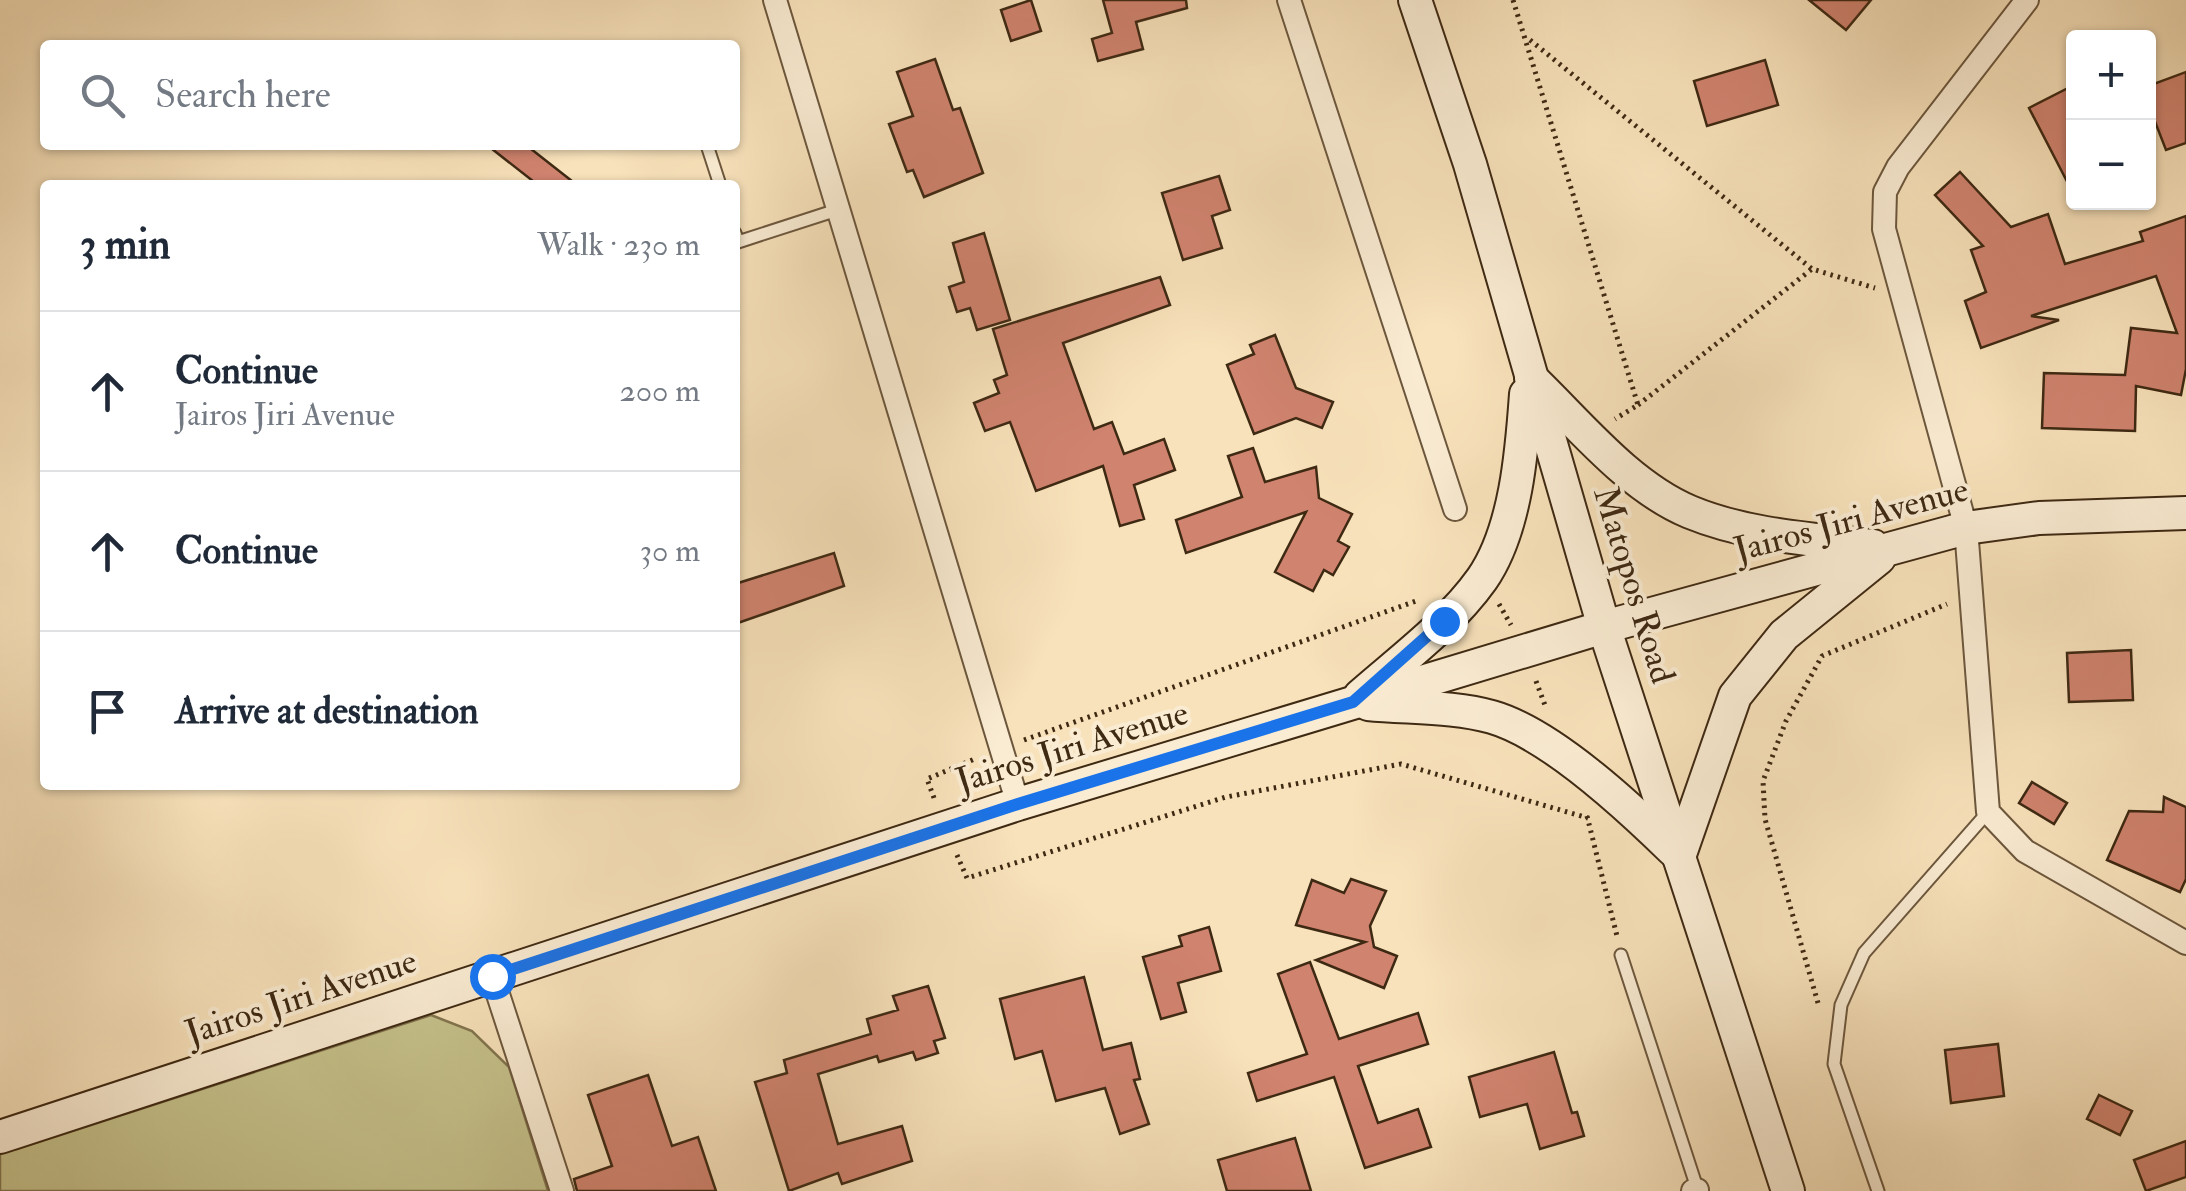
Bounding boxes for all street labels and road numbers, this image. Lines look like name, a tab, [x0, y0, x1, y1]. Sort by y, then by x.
street label: Jairos Jiri Avenue	[1728, 468, 1973, 573]
street label: Matopos Road	[1583, 481, 1685, 689]
street label: Jairos Jiri Avenue	[950, 691, 1193, 803]
street label: Jairos Jiri Avenue	[179, 939, 422, 1055]

